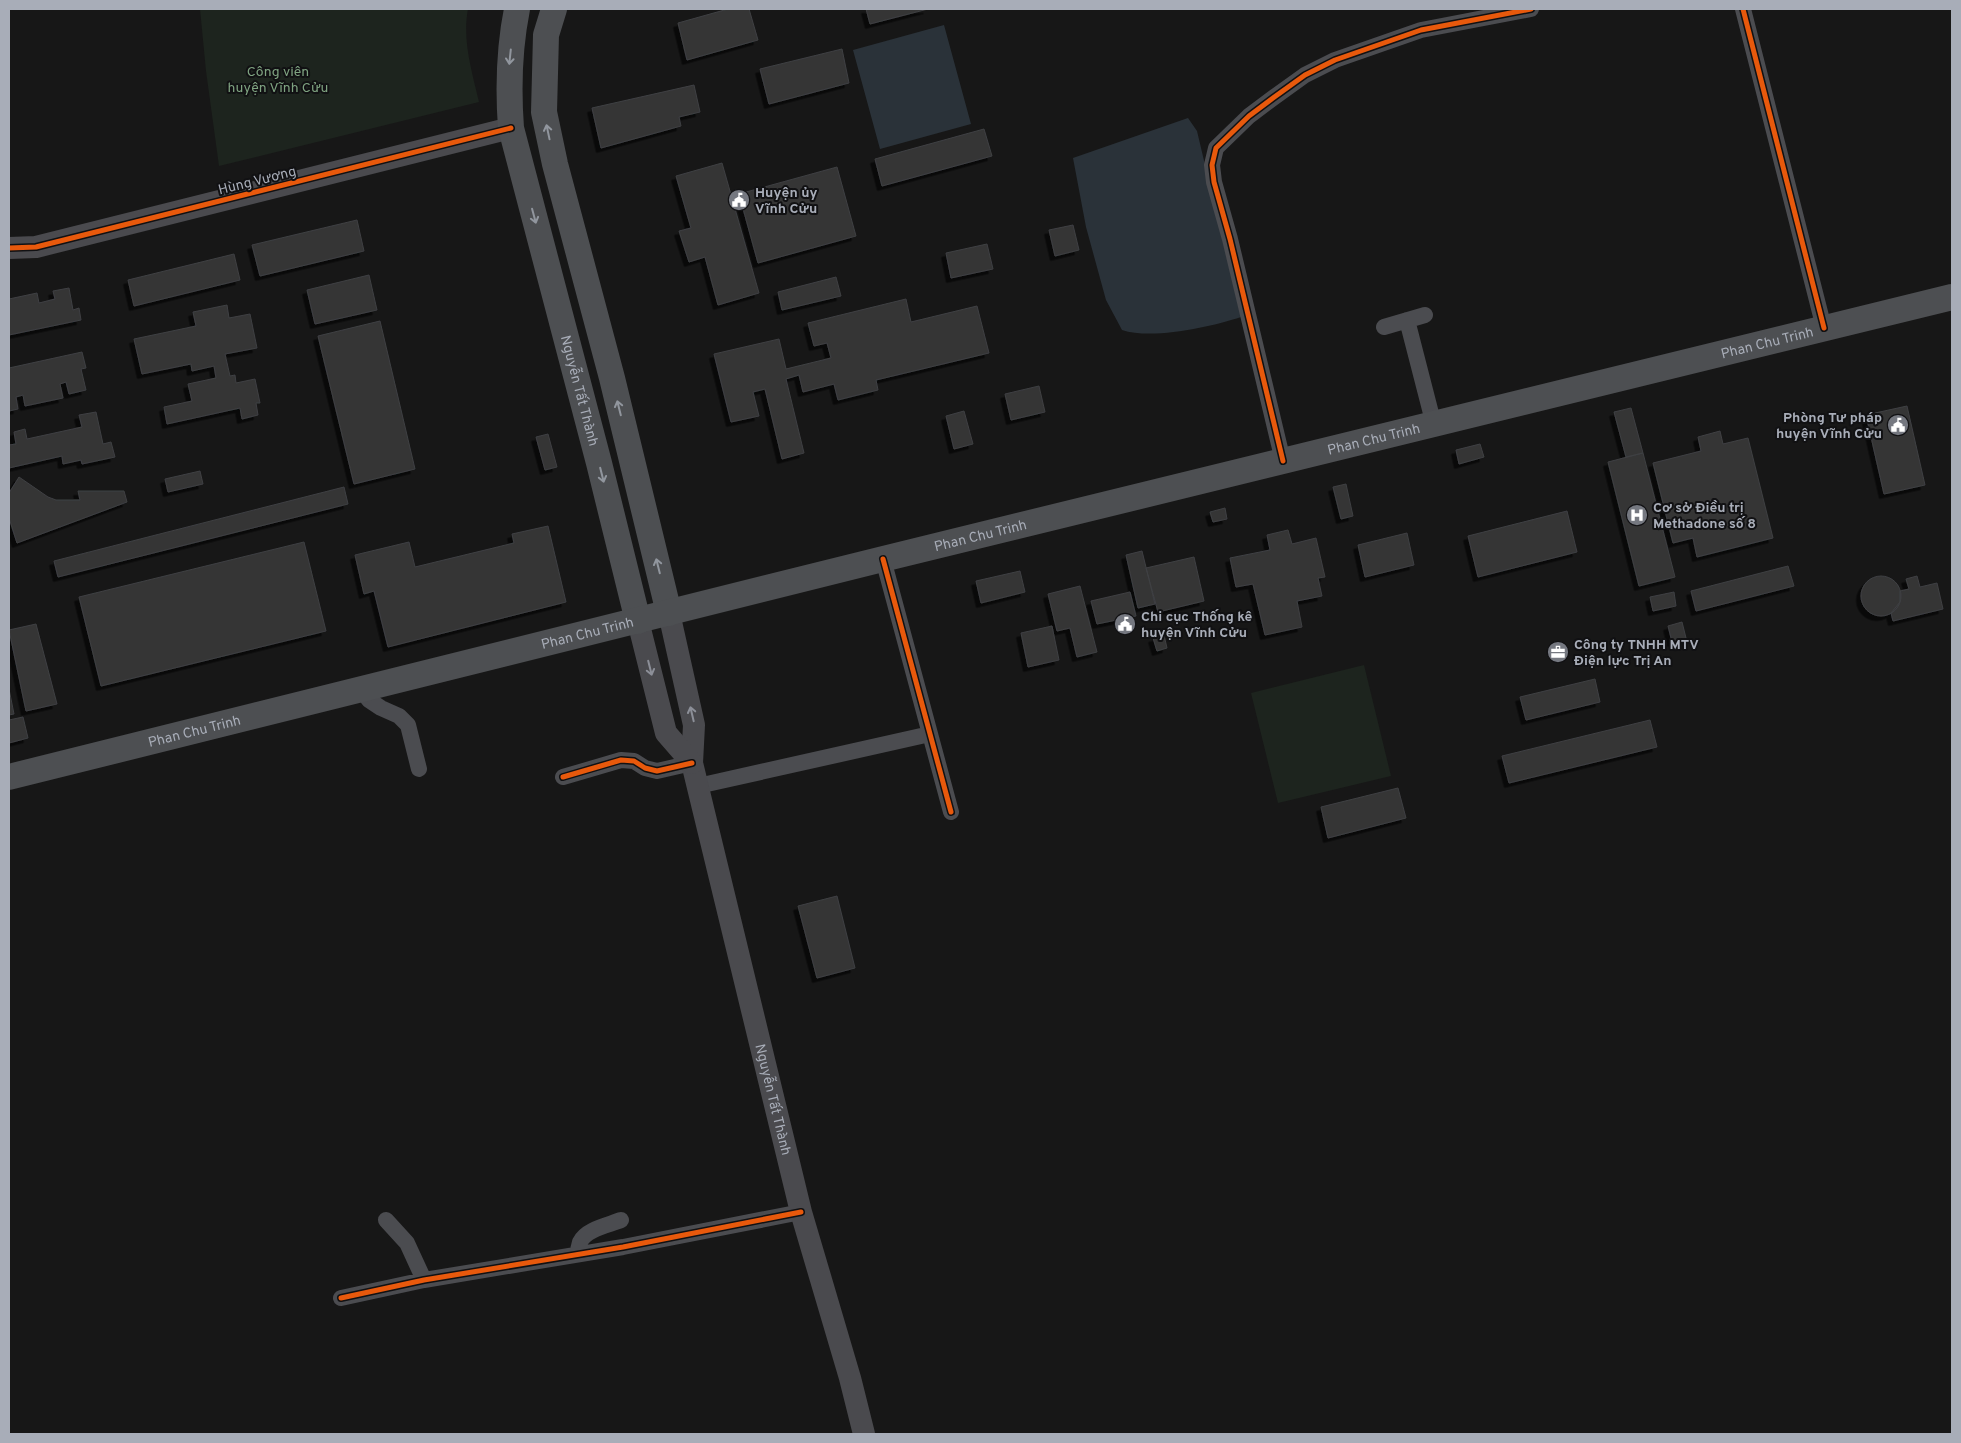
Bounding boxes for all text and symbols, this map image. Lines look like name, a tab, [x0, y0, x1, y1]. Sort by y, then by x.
one-way arrow	[505, 49, 515, 65]
park label: Công viên huyện Vĩnh Cửu	[228, 64, 328, 97]
one-way arrow	[543, 124, 552, 140]
street label: Hùng Vương	[217, 164, 298, 199]
place label: Huyện ủy Vĩnh Cửu	[755, 185, 818, 218]
public building icon: Huyện ủy Vĩnh Cửu	[727, 188, 751, 212]
one-way arrow	[530, 208, 539, 224]
street label: Phan Chu Trinh	[1719, 324, 1815, 363]
street label: Nguyễn Tất Thành	[556, 334, 601, 448]
one-way arrow	[614, 400, 623, 416]
place label: Phòng Tư pháp huyện Vĩnh Cửu	[1776, 410, 1882, 443]
public building icon: Phòng Tư pháp huyện Vĩnh Cửu	[1886, 413, 1910, 437]
street label: Phan Chu Trinh	[1326, 421, 1422, 460]
one-way arrow	[598, 466, 607, 482]
place label: Cơ sở Điều trị Methadone số 8	[1653, 500, 1756, 533]
hospital icon: Cơ sở Điều trị Methadone số 8	[1625, 503, 1649, 527]
street label: Phan Chu Trinh	[933, 517, 1029, 556]
one-way arrow	[653, 558, 662, 574]
place label: Chi cục Thống kê huyện Vĩnh Cửu	[1141, 609, 1253, 642]
public building icon: Chi cục Thống kê huyện Vĩnh Cửu	[1113, 612, 1137, 636]
street label: Phan Chu Trinh	[540, 615, 636, 654]
place label: Công ty TNHH MTV Điện lực Trị An	[1574, 637, 1699, 670]
office icon: Công ty TNHH MTV Điện lực Trị An	[1546, 640, 1570, 664]
one-way arrow	[646, 660, 655, 676]
one-way arrow	[687, 707, 696, 723]
street label: Phan Chu Trinh	[147, 713, 243, 752]
street label: Nguyễn Tất Thành	[750, 1042, 794, 1157]

